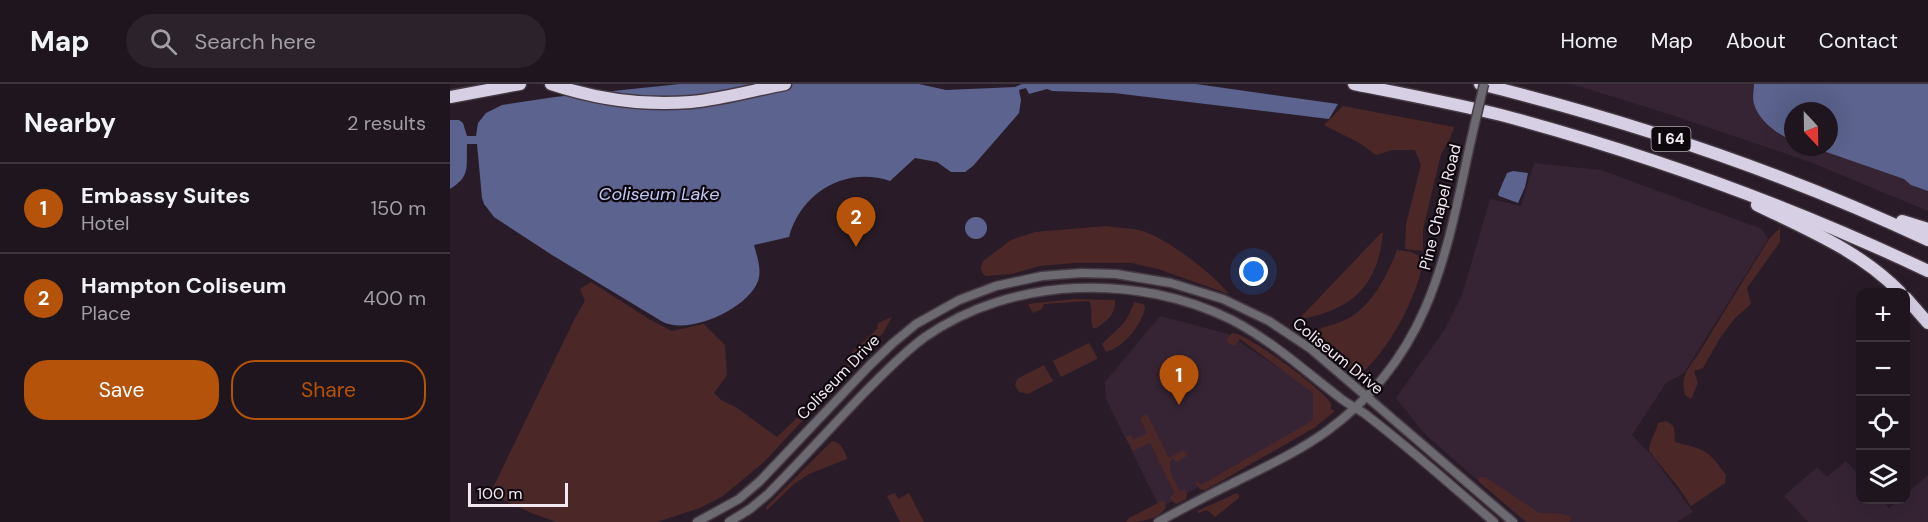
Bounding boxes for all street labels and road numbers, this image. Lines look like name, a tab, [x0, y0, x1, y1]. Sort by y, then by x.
road number: I 64	[1652, 127, 1690, 151]
street label: Pine Chapel Road	[1414, 142, 1466, 272]
street label: Coliseum Drive	[1288, 313, 1388, 399]
street label: Coliseum Drive	[792, 330, 884, 424]

